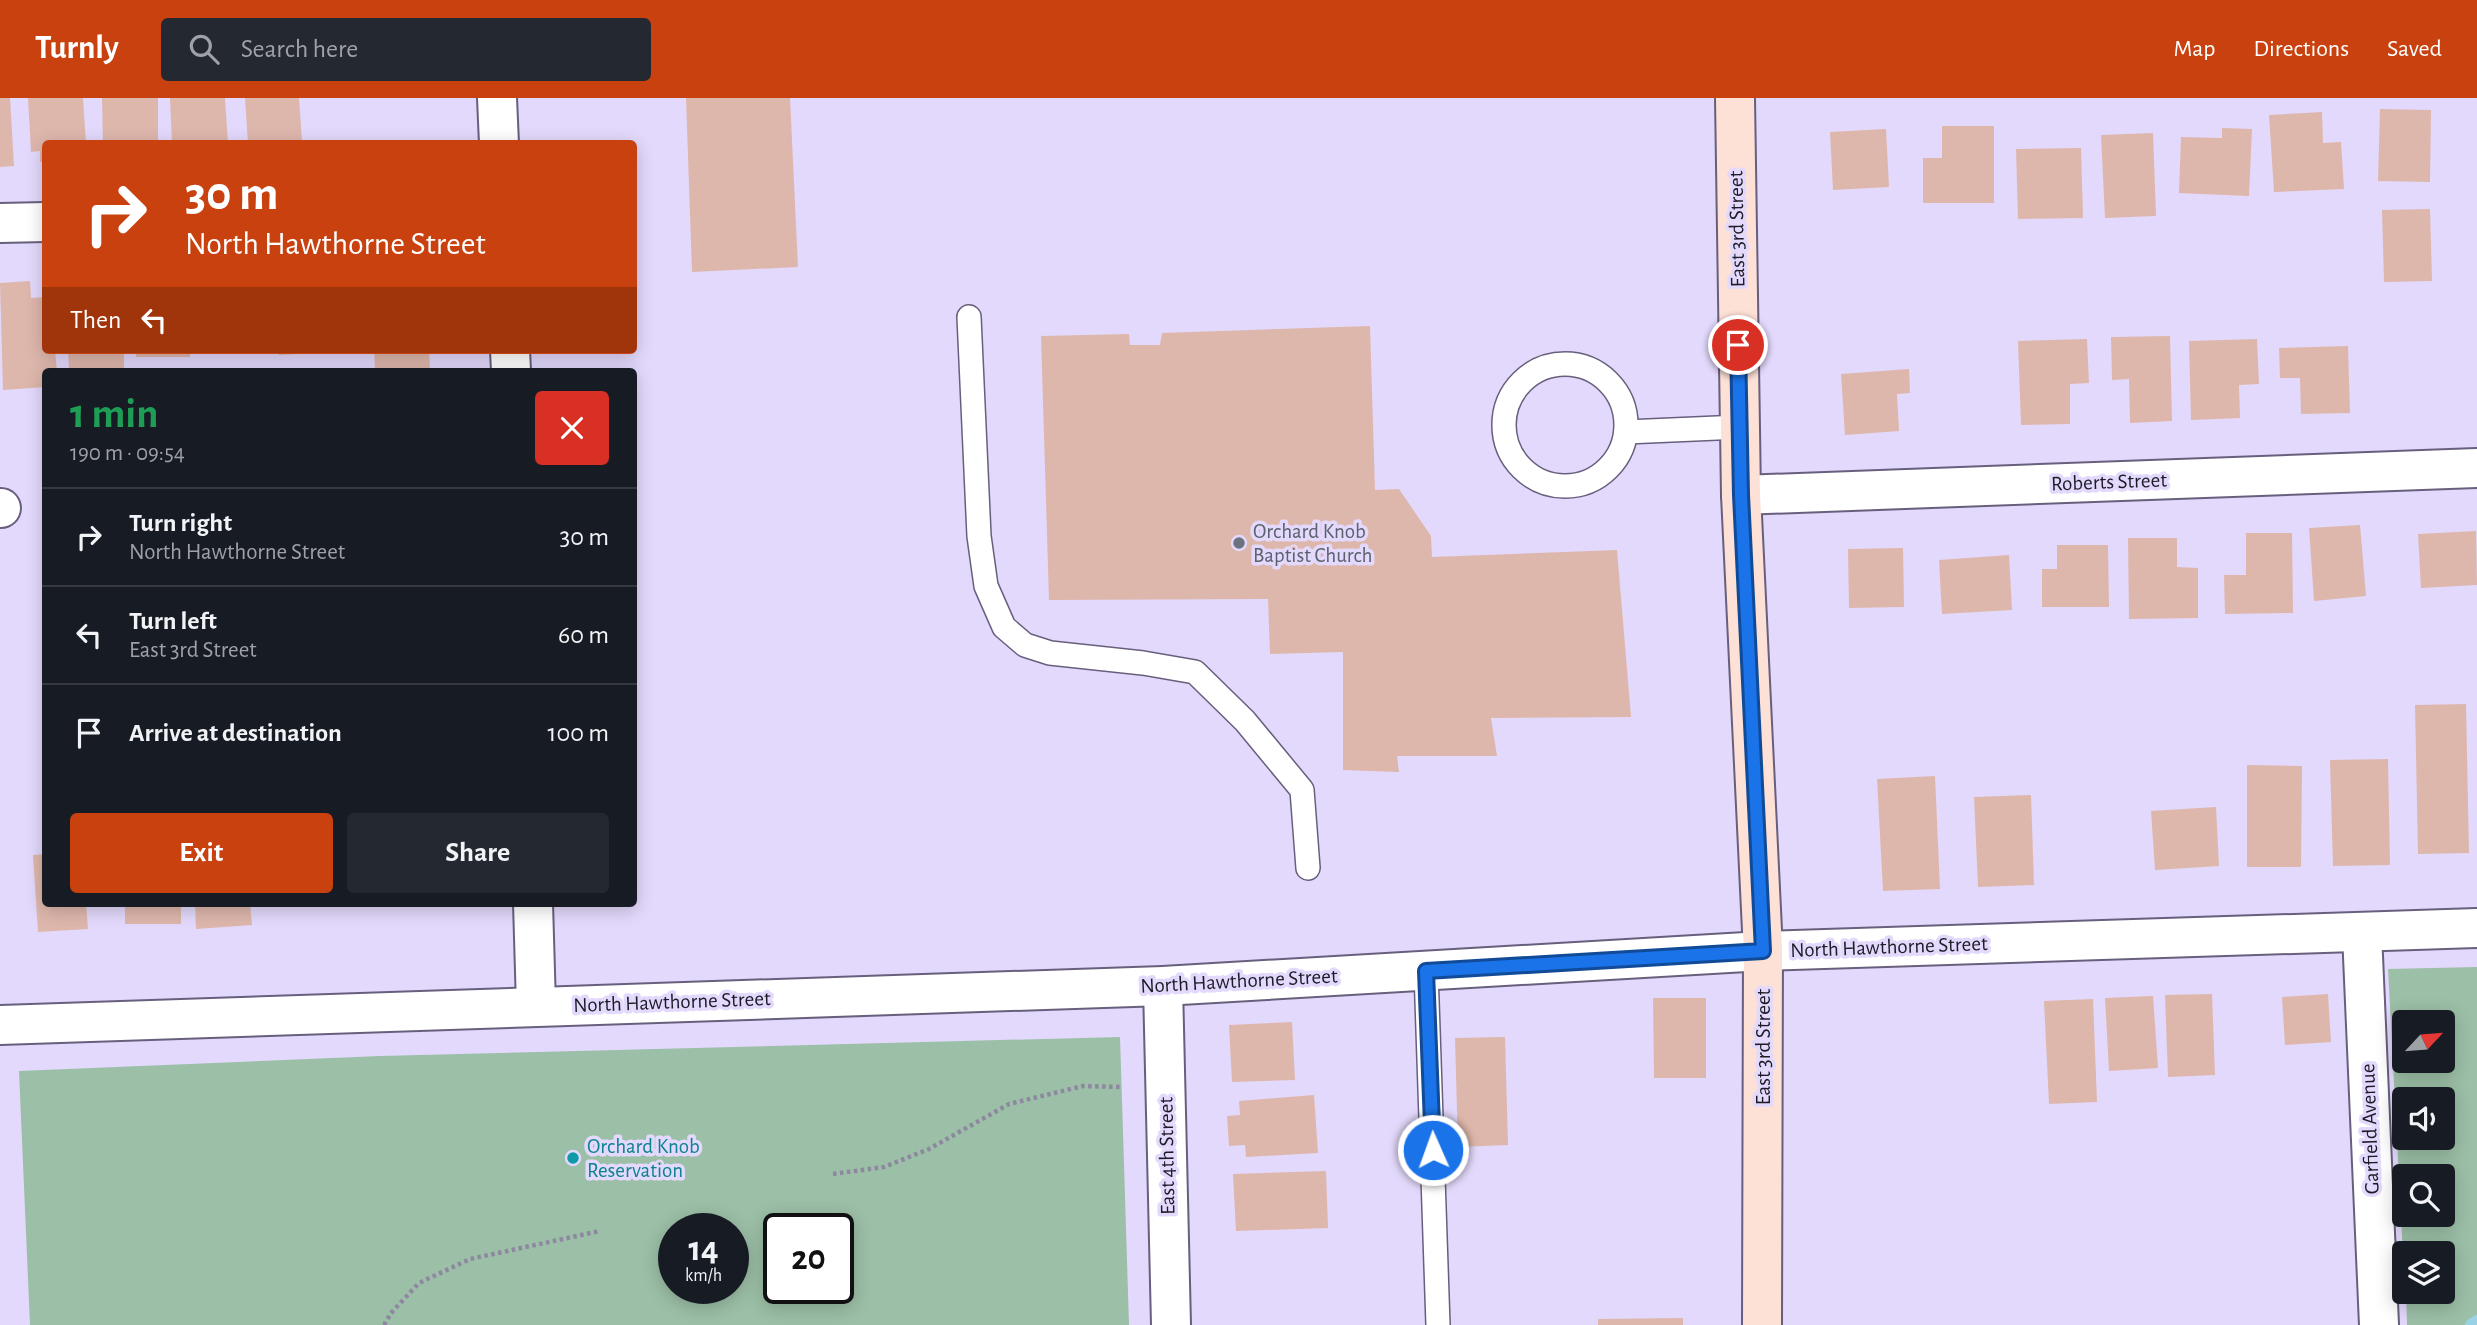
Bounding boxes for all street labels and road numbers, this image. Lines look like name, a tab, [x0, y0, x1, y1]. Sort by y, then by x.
street label: East 3rd Street	[1725, 170, 1749, 287]
street label: Roberts Street	[2051, 469, 2168, 495]
street label: North Hawthorne Street	[1790, 933, 1988, 961]
street label: North Hawthorne Street	[1140, 965, 1338, 997]
street label: North Hawthorne Street	[573, 988, 771, 1016]
street label: East 3rd Street	[1753, 988, 1774, 1105]
street label: Garfield Avenue	[2357, 1063, 2383, 1195]
street label: East 4th Street	[1155, 1097, 1179, 1215]

